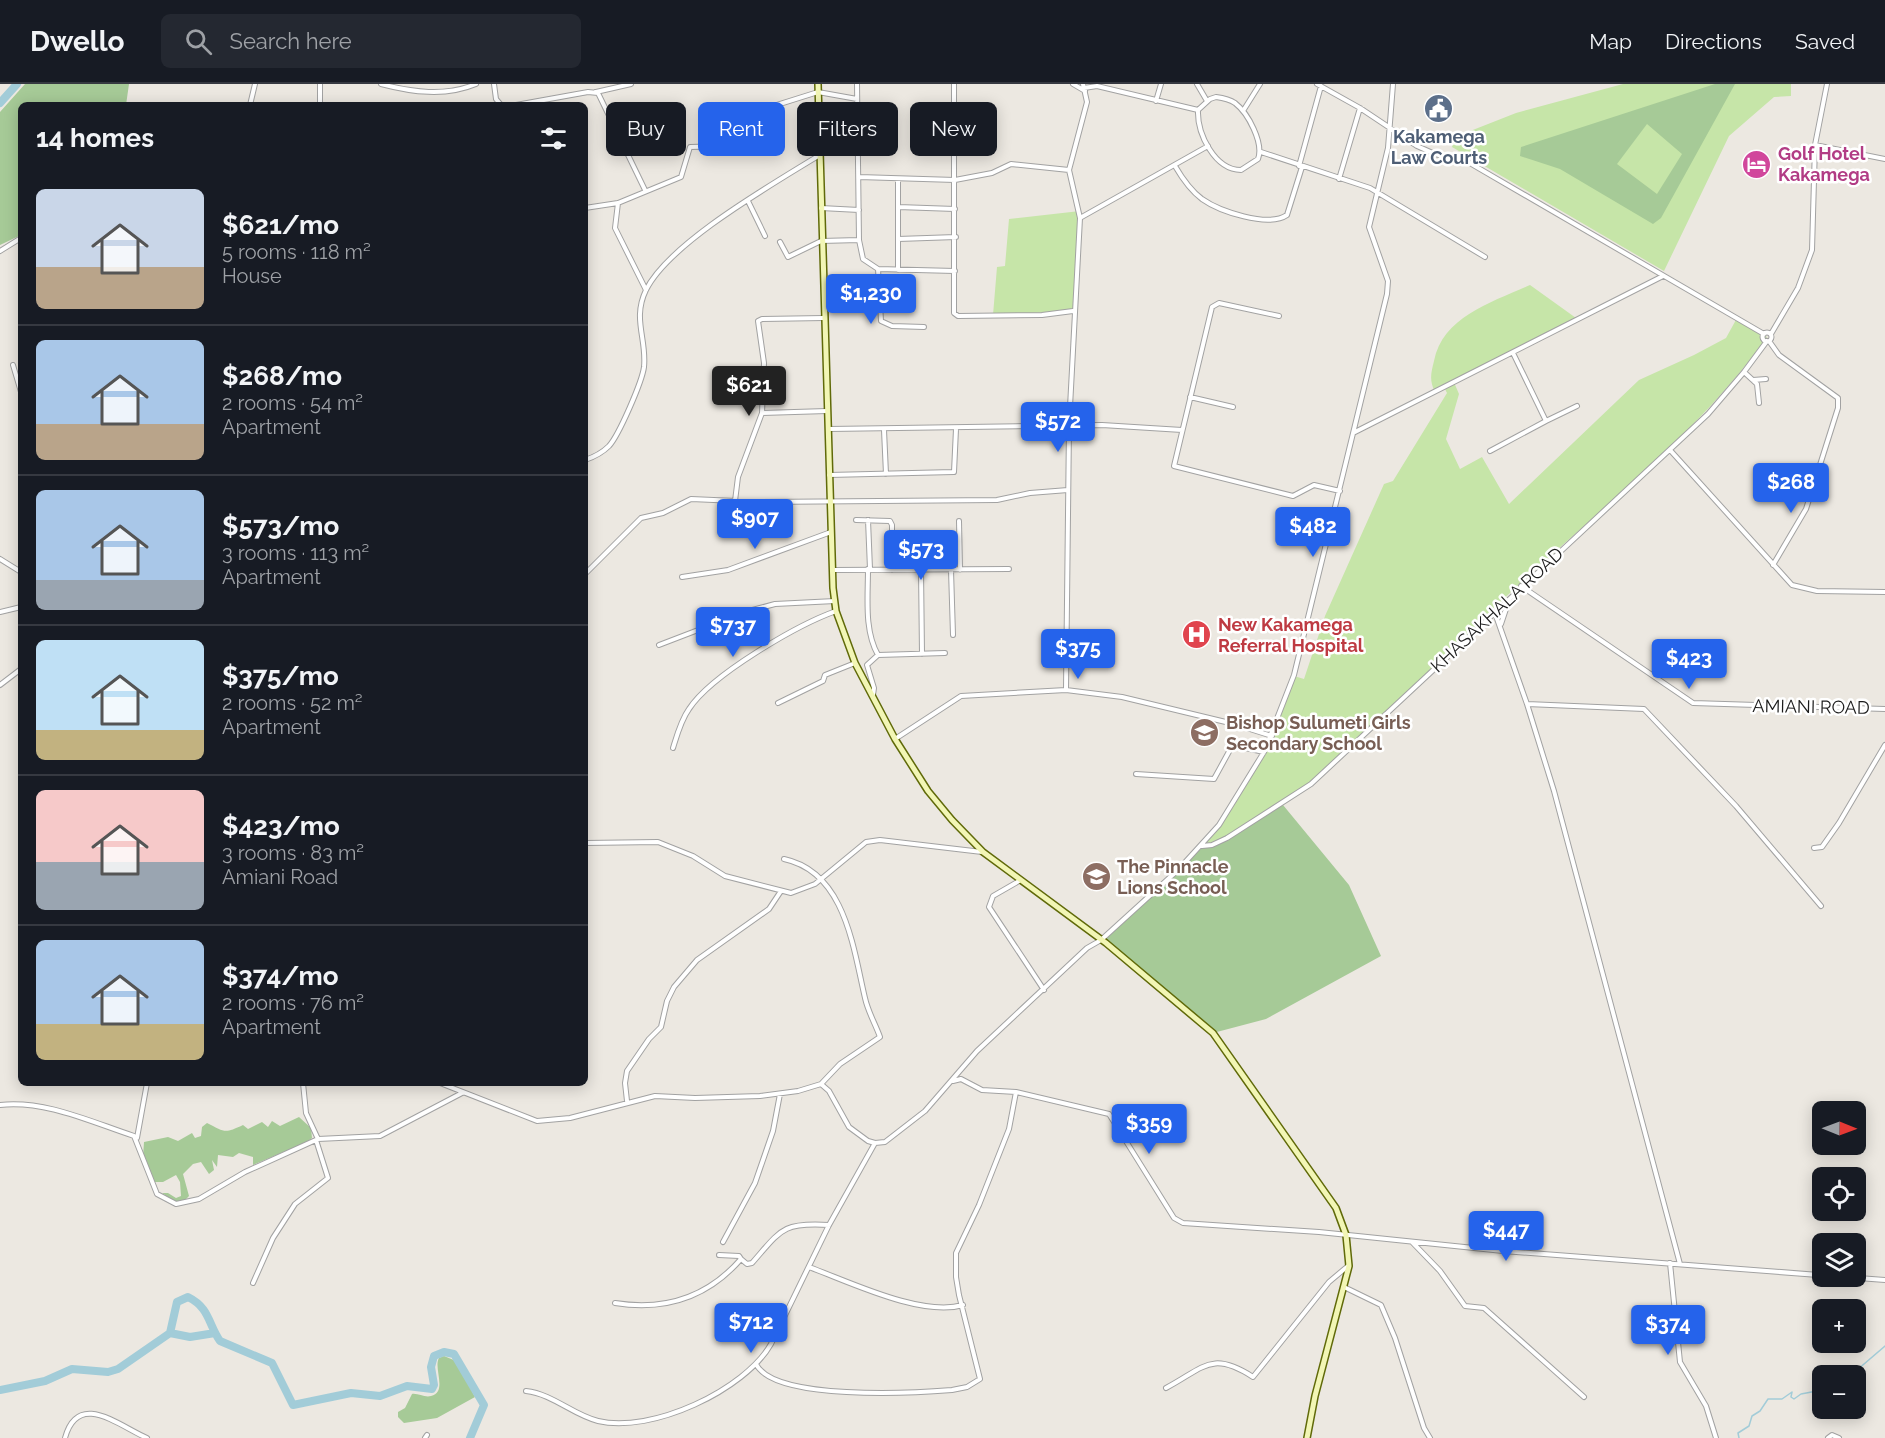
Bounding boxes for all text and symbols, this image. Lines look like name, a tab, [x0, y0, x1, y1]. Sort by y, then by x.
search box	[161, 14, 581, 68]
text: Dwello	[30, 25, 125, 58]
icon: search	[182, 25, 215, 58]
text: Search here	[230, 28, 352, 54]
text: Map	[1589, 29, 1632, 54]
text: Directions	[1665, 29, 1762, 54]
text: Saved	[1795, 29, 1855, 54]
public building icon: Kakamega Law Courts	[1423, 92, 1455, 124]
chip: Buy	[606, 102, 686, 156]
chip: Rent	[698, 102, 785, 156]
chip: Filters	[797, 102, 898, 156]
chip: New	[910, 102, 997, 156]
icon: filters	[537, 122, 570, 155]
text: 14 homes	[36, 123, 154, 153]
place label: Kakamega Law Courts	[1391, 126, 1487, 168]
place label: Golf Hotel Kakamega	[1778, 143, 1870, 185]
hotel icon: Golf Hotel Kakamega	[1741, 148, 1773, 180]
text: $621/mo	[222, 210, 339, 240]
icon: home	[84, 213, 156, 285]
text: 5 rooms · 118 m²	[222, 240, 371, 264]
text: House	[222, 264, 282, 288]
pin: $1,230	[822, 274, 920, 325]
text: $1,230	[840, 281, 902, 305]
text: $268/mo	[222, 361, 342, 391]
icon: home	[84, 364, 156, 436]
pin: $621	[713, 366, 785, 417]
text: $621	[726, 373, 772, 397]
text: 2 rooms · 54 m²	[222, 391, 363, 415]
pin: $572	[1022, 402, 1094, 453]
text: $572	[1035, 409, 1081, 433]
text: Apartment	[222, 415, 321, 439]
pin: $268	[1755, 463, 1827, 514]
text: $268	[1767, 470, 1815, 494]
pin: $907	[719, 499, 791, 550]
text: $907	[731, 506, 779, 530]
pin: $482	[1277, 507, 1349, 558]
text: $573/mo	[222, 511, 339, 541]
icon: home	[84, 514, 156, 586]
text: $482	[1289, 514, 1337, 538]
pin: $573	[885, 530, 957, 581]
text: $573	[898, 537, 944, 561]
text: 3 rooms · 113 m²	[222, 541, 369, 565]
street label: KHASAKHALA ROAD	[1426, 543, 1567, 676]
text: Apartment	[222, 565, 321, 589]
pin: $737	[697, 607, 769, 658]
text: $737	[710, 614, 756, 638]
place label: New Kakamega Referral Hospital	[1218, 614, 1364, 656]
hospital icon: New Kakamega Referral Hospital	[1181, 619, 1213, 651]
pin: $375	[1042, 629, 1114, 680]
text: $375	[1055, 636, 1101, 660]
pin: $423	[1653, 639, 1725, 690]
text: $423	[1666, 646, 1712, 670]
text: $375/mo	[222, 661, 339, 691]
icon: home	[84, 664, 156, 736]
text: 2 rooms · 52 m²	[222, 691, 363, 715]
street label: AMIANI ROAD	[1752, 695, 1870, 718]
place label: Bishop Sulumeti Girls Secondary School	[1226, 712, 1411, 754]
text: Apartment	[222, 715, 321, 739]
school or university icon: Bishop Sulumeti Girls Secondary School	[1189, 717, 1221, 749]
text: $423/mo	[222, 811, 340, 841]
icon: home	[84, 814, 156, 886]
text: 3 rooms · 83 m²	[222, 841, 364, 865]
place label: The Pinnacle Lions School	[1117, 856, 1229, 898]
school or university icon: The Pinnacle Lions School	[1080, 861, 1112, 893]
text: Amiani Road	[222, 865, 338, 889]
text: $374/mo	[222, 961, 339, 991]
icon: home	[84, 964, 156, 1036]
text: 2 rooms · 76 m²	[222, 991, 364, 1015]
text: Apartment	[222, 1015, 321, 1039]
north arrow	[1812, 1101, 1866, 1155]
map controls	[1812, 1101, 1866, 1419]
pin: $359	[1113, 1104, 1185, 1155]
text: $359	[1126, 1111, 1172, 1135]
button: locate	[1812, 1167, 1866, 1221]
pin: $447	[1470, 1211, 1542, 1262]
text: $447	[1483, 1218, 1529, 1242]
button: layers	[1812, 1233, 1866, 1287]
button: +	[1812, 1299, 1866, 1353]
pin: $712	[715, 1303, 787, 1354]
pin: $374	[1632, 1305, 1704, 1356]
text: $712	[728, 1310, 774, 1334]
text: $374	[1645, 1312, 1691, 1336]
button: −	[1812, 1365, 1866, 1419]

